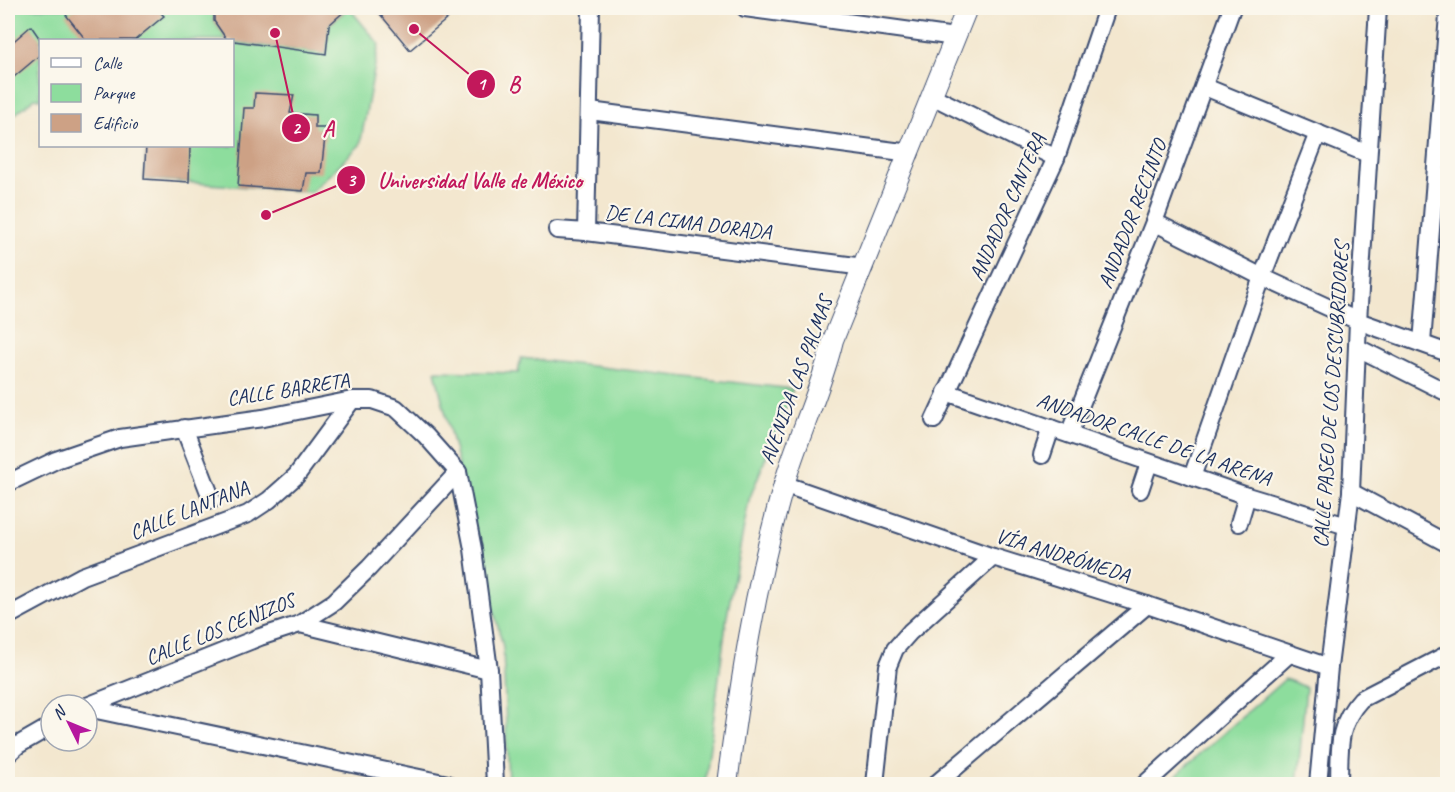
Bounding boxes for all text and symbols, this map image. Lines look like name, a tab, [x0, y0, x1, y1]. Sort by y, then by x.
legend	[39, 39, 234, 147]
text: Calle	[93, 52, 122, 74]
callout: B	[466, 64, 532, 104]
text: B	[508, 71, 521, 99]
text: 1	[477, 73, 487, 95]
text: Parque	[93, 82, 135, 104]
callout: A	[281, 108, 346, 148]
text: Edificio	[93, 112, 139, 134]
text: A	[322, 115, 335, 143]
text: 2	[292, 117, 302, 139]
street label: ANDADOR CANTERA	[963, 129, 1051, 285]
street label: ANDADOR RECINTO	[1092, 134, 1173, 292]
callout: Universidad Valle de México	[336, 160, 595, 200]
text: Universidad Valle de México	[378, 167, 584, 195]
text: 3	[347, 169, 357, 191]
street label: DE LA CIMA DORADA	[603, 199, 774, 245]
street label: CALLE PASEO DE LOS DESCUBRIDORES	[1307, 238, 1355, 549]
street label: AVENIDA LAS PALMAS	[754, 290, 839, 468]
street label: CALLE BARRETA	[225, 366, 351, 411]
street label: ANDADOR CALLE DE LA ARENA	[1033, 387, 1276, 492]
street label: CALLE LANTANA	[126, 474, 253, 546]
street label: VÍA ANDRÓMEDA	[993, 522, 1134, 588]
street label: CALLE LOS CENIZOS	[141, 586, 301, 671]
north arrow	[39, 693, 99, 753]
text: N	[48, 701, 72, 724]

